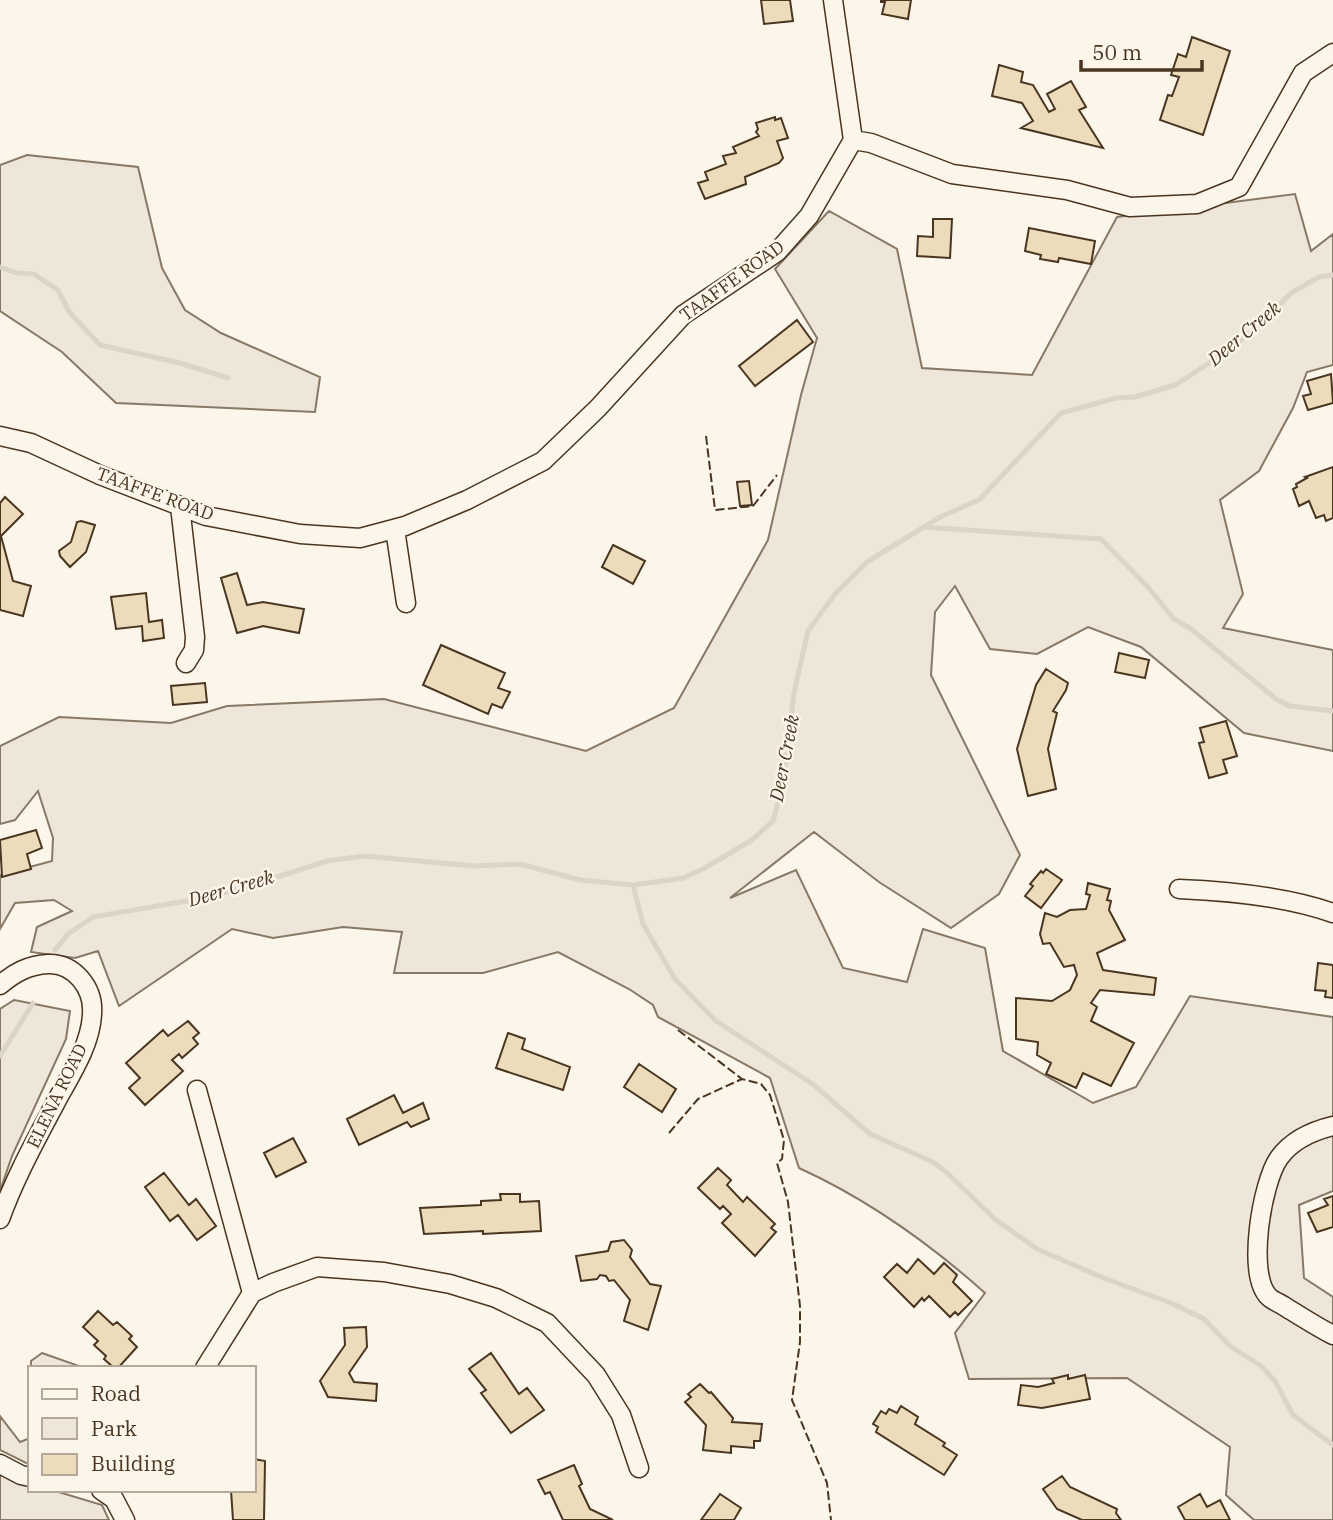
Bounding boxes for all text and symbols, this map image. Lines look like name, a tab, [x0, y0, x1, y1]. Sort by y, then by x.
scale bar	[1081, 28, 1202, 72]
text: 50 m	[1092, 38, 1142, 66]
street label: TAAFFE ROAD	[675, 235, 788, 326]
water label: Deer Creek	[1202, 295, 1286, 371]
street label: TAAFFE ROAD	[93, 462, 217, 525]
water label: Deer Creek	[764, 712, 804, 805]
water label: Deer Creek	[184, 864, 278, 912]
street label: ELENA ROAD	[21, 1040, 92, 1152]
legend	[28, 1366, 256, 1492]
text: Road	[91, 1379, 141, 1407]
text: Park	[91, 1414, 138, 1442]
text: Building	[91, 1449, 176, 1477]

